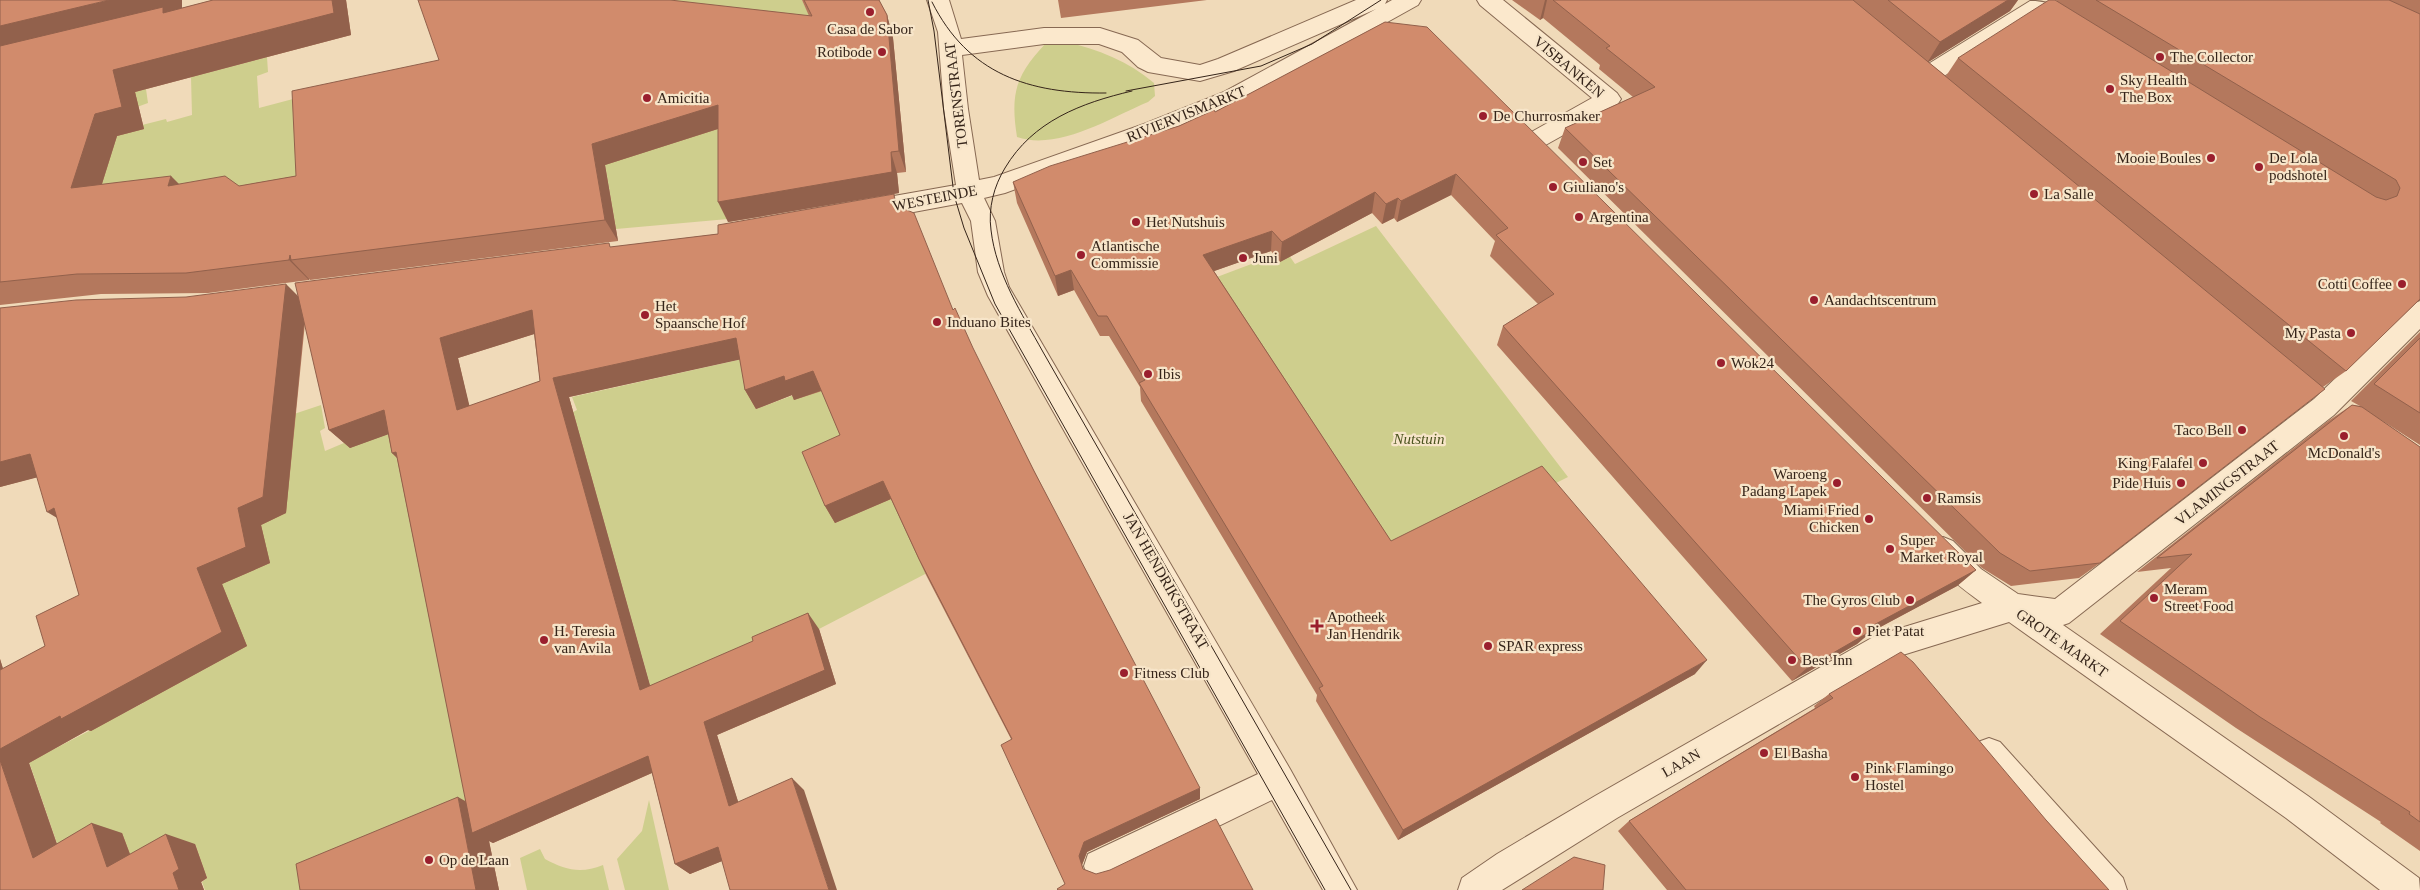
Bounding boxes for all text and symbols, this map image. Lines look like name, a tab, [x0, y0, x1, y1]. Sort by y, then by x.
marker: Casa de Sabor	[864, 6, 876, 18]
place label: Casa de Sabor	[827, 21, 913, 37]
street label: VISBANKEN	[1531, 33, 1607, 101]
street label: TORENSTRAAT	[942, 41, 970, 149]
place label: Rotibode	[817, 44, 872, 60]
marker: Rotibode	[876, 46, 888, 58]
place label: The Collector	[2170, 49, 2253, 65]
marker: The Collector	[2154, 51, 2166, 63]
place label: Sky Health The Box	[2120, 72, 2188, 105]
street label: RIVIERVISMARKT	[1124, 83, 1248, 145]
marker: Sky Health The Box	[2104, 83, 2116, 95]
place label: Amicitia	[657, 90, 710, 106]
marker: Amicitia	[641, 92, 653, 104]
place label: De Churrosmaker	[1493, 108, 1600, 124]
marker: De Churrosmaker	[1477, 110, 1489, 122]
place label: Mooie Boules	[2116, 150, 2201, 166]
place label: De Lola podshotel	[2269, 150, 2327, 183]
marker: Mooie Boules	[2205, 152, 2217, 164]
place label: Set	[1593, 154, 1613, 170]
marker: Set	[1577, 156, 1589, 168]
marker: De Lola podshotel	[2253, 161, 2265, 173]
place label: Giuliano's	[1563, 179, 1624, 195]
marker: Giuliano's	[1547, 181, 1559, 193]
street label: WESTEINDE	[891, 182, 979, 214]
place label: La Salle	[2044, 186, 2094, 202]
marker: La Salle	[2028, 188, 2040, 200]
place label: Argentina	[1589, 209, 1649, 225]
marker: Argentina	[1573, 211, 1585, 223]
place label: Het Nutshuis	[1146, 214, 1225, 230]
marker: Het Nutshuis	[1130, 216, 1142, 228]
place label: Atlantische Commissie	[1091, 238, 1160, 271]
marker: Atlantische Commissie	[1075, 249, 1087, 261]
place label: Juni	[1253, 250, 1278, 266]
marker: Juni	[1237, 252, 1249, 264]
place label: Cotti Coffee	[2318, 276, 2392, 292]
marker: Cotti Coffee	[2396, 278, 2408, 290]
place label: Aandachtscentrum	[1824, 292, 1937, 308]
marker: Aandachtscentrum	[1808, 294, 1820, 306]
place label: Het Spaansche Hof	[655, 298, 745, 331]
marker: Het Spaansche Hof	[639, 309, 651, 321]
place label: Induano Bites	[947, 314, 1031, 330]
marker: Induano Bites	[931, 316, 943, 328]
place label: My Pasta	[2285, 325, 2341, 341]
marker: My Pasta	[2345, 327, 2357, 339]
place label: Wok24	[1731, 355, 1774, 371]
marker: Wok24	[1715, 357, 1727, 369]
place label: Ibis	[1158, 366, 1181, 382]
marker: Ibis	[1142, 368, 1154, 380]
place label: Taco Bell	[2174, 422, 2232, 438]
marker: Taco Bell	[2236, 424, 2248, 436]
marker: McDonald's	[2338, 430, 2350, 442]
park label: Nutstuin	[1393, 431, 1444, 447]
street label: VLAMINGSTRAAT	[2172, 437, 2282, 529]
place label: McDonald's	[2308, 445, 2381, 461]
place label: King Falafel	[2118, 455, 2193, 471]
marker: King Falafel	[2197, 457, 2209, 469]
place label: Waroeng Padang Lapek	[1742, 466, 1827, 499]
place label: Pide Huis	[2112, 475, 2171, 491]
marker: Waroeng Padang Lapek	[1831, 477, 1843, 489]
marker: Pide Huis	[2175, 477, 2187, 489]
place label: Ramsis	[1937, 490, 1981, 506]
marker: Ramsis	[1921, 492, 1933, 504]
place label: Miami Fried Chicken	[1784, 502, 1859, 535]
street label: JAN HENDRIKSTRAAT	[1120, 510, 1212, 652]
marker: Miami Fried Chicken	[1863, 513, 1875, 525]
place label: Super Market Royal	[1900, 532, 1983, 565]
marker: Super Market Royal	[1884, 543, 1896, 555]
place label: Meram Street Food	[2164, 581, 2234, 614]
place label: The Gyros Club	[1803, 592, 1900, 608]
marker: Meram Street Food	[2148, 592, 2160, 604]
marker: The Gyros Club	[1904, 594, 1916, 606]
street label: GROTE MARKT	[2013, 605, 2111, 681]
place label: Apotheek Jan Hendrik	[1327, 609, 1400, 642]
marker: Apotheek Jan Hendrik	[1311, 620, 1323, 632]
place label: H. Teresia van Avila	[554, 623, 615, 656]
place label: Piet Patat	[1867, 623, 1925, 639]
marker: Piet Patat	[1851, 625, 1863, 637]
marker: H. Teresia van Avila	[538, 634, 550, 646]
place label: SPAR express	[1498, 638, 1583, 654]
marker: SPAR express	[1482, 640, 1494, 652]
place label: Best Inn	[1802, 652, 1853, 668]
marker: Best Inn	[1786, 654, 1798, 666]
place label: Fitness Club	[1134, 665, 1209, 681]
marker: Fitness Club	[1118, 667, 1130, 679]
place label: El Basha	[1774, 745, 1828, 761]
street label: LAAN	[1659, 746, 1703, 780]
marker: El Basha	[1758, 747, 1770, 759]
place label: Pink Flamingo Hostel	[1865, 760, 1954, 793]
marker: Pink Flamingo Hostel	[1849, 771, 1861, 783]
place label: Op de Laan	[439, 852, 509, 868]
marker: Op de Laan	[423, 854, 435, 866]

